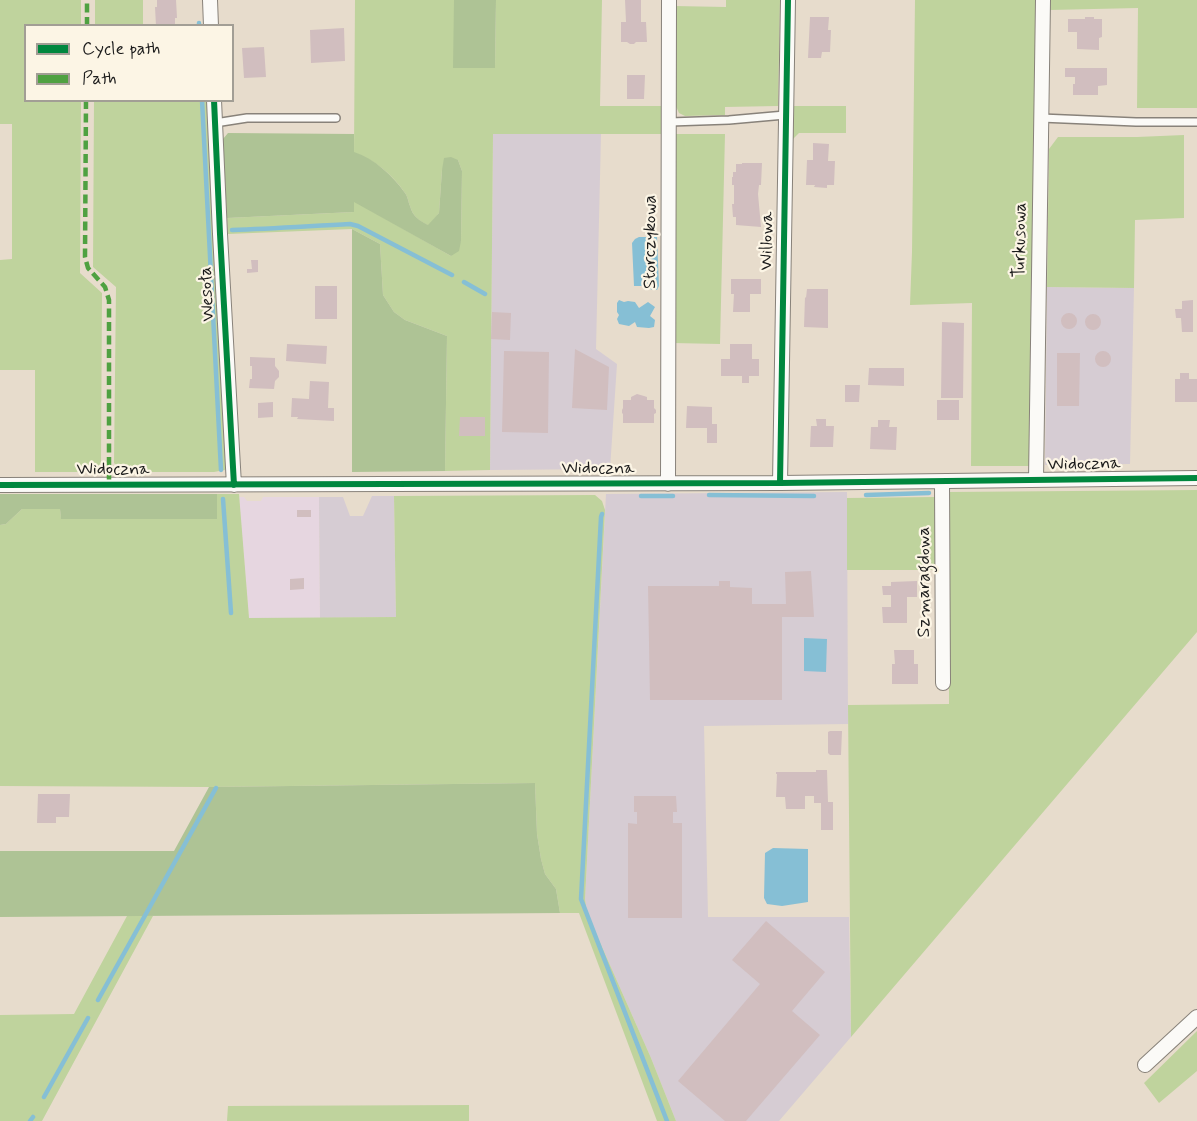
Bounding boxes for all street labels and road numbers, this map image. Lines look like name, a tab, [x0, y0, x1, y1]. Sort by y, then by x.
street label: Storczykowa	[640, 195, 662, 289]
street label: Turkusowa	[1010, 202, 1032, 278]
street label: Willowa	[757, 211, 779, 271]
street label: Wesoła	[196, 266, 220, 322]
street label: Widoczna	[1047, 454, 1121, 476]
street label: Widoczna	[561, 458, 635, 480]
street label: Widoczna	[76, 459, 150, 481]
street label: Szmaragdowa	[914, 527, 936, 637]

